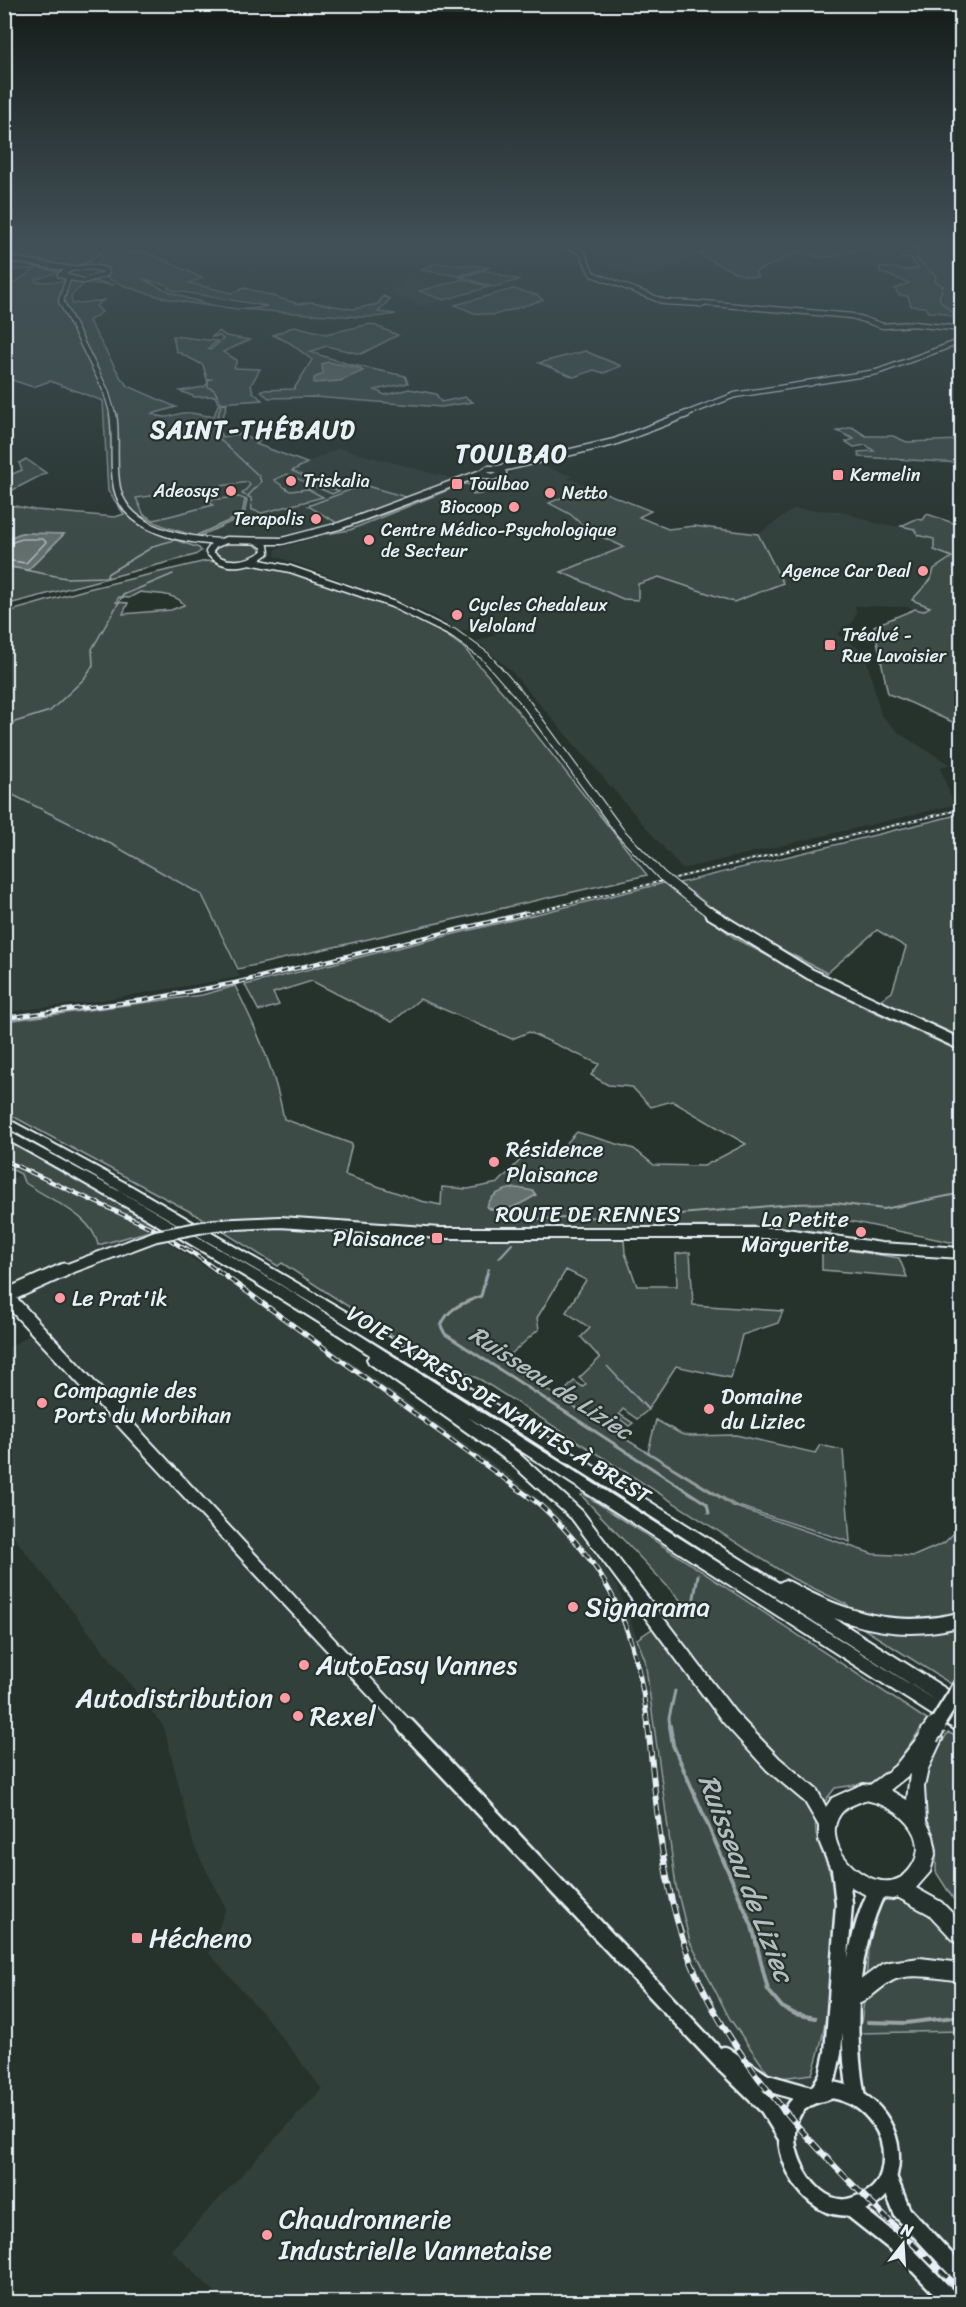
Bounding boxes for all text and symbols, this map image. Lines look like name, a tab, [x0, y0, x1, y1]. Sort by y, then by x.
district label: SAINT-THÉBAUD	[149, 409, 356, 451]
district label: TOULBAO	[456, 433, 568, 475]
place label: Kermelin	[850, 459, 921, 491]
place label: Triskalia	[303, 465, 370, 497]
place label: Toulbao	[469, 468, 529, 500]
marker: Kermelin	[831, 468, 845, 482]
marker: Triskalia	[284, 474, 298, 488]
place label: Adeosys	[153, 475, 220, 507]
marker: Toulbao	[450, 477, 464, 491]
place label: Netto	[562, 477, 608, 509]
marker: Adeosys	[224, 484, 238, 498]
marker: Netto	[543, 486, 557, 500]
place label: Biocoop	[440, 491, 502, 523]
marker: Biocoop	[507, 500, 521, 514]
place label: Terapolis	[233, 503, 305, 535]
marker: Terapolis	[309, 512, 323, 526]
place label: Centre Médico-Psychologique de Secteur	[381, 514, 616, 567]
marker: Centre Médico-Psychologique de Secteur	[362, 533, 376, 547]
place label: Agence Car Deal	[781, 555, 912, 587]
marker: Agence Car Deal	[916, 564, 930, 578]
place label: Cycles Chedaleux Veloland	[469, 589, 608, 642]
marker: Cycles Chedaleux Veloland	[450, 608, 464, 622]
place label: Tréalvé - Rue Lavoisier	[842, 619, 948, 672]
marker: Tréalvé - Rue Lavoisier	[823, 638, 837, 652]
place label: Résidence Plaisance	[506, 1130, 604, 1194]
marker: Résidence Plaisance	[487, 1155, 501, 1169]
street label: ROUTE DE RENNES	[495, 1195, 681, 1234]
place label: La Petite Marguerite	[741, 1200, 849, 1264]
place label: Plaisance	[333, 1219, 425, 1258]
marker: La Petite Marguerite	[854, 1225, 868, 1239]
marker: Plaisance	[430, 1231, 444, 1245]
place label: Le Prat'ik	[72, 1279, 168, 1318]
marker: Le Prat'ik	[53, 1291, 67, 1305]
street label: VOIE EXPRESS DE NANTES À BREST	[339, 1294, 660, 1515]
water label: Ruisseau de Liziec	[460, 1314, 643, 1453]
place label: Compagnie des Ports du Morbihan	[54, 1371, 231, 1435]
place label: Domaine du Liziec	[721, 1377, 805, 1441]
marker: Compagnie des Ports du Morbihan	[35, 1396, 49, 1410]
marker: Domaine du Liziec	[702, 1402, 716, 1416]
place label: Signarama	[585, 1583, 710, 1631]
marker: Signarama	[566, 1600, 580, 1614]
place label: AutoEasy Vannes	[315, 1641, 517, 1689]
marker: AutoEasy Vannes	[297, 1658, 311, 1672]
place label: Autodistribution	[75, 1674, 273, 1722]
marker: Autodistribution	[278, 1691, 292, 1705]
place label: Rexel	[310, 1692, 377, 1740]
marker: Rexel	[291, 1709, 305, 1723]
water label: Ruisseau de Liziec	[684, 1767, 810, 1992]
place label: Hécheno	[149, 1914, 252, 1962]
marker: Hécheno	[130, 1931, 144, 1945]
place label: Chaudronnerie Industrielle Vannetaise	[278, 2195, 552, 2274]
north arrow	[873, 2214, 933, 2274]
text: N	[897, 2214, 918, 2246]
marker: Chaudronnerie Industrielle Vannetaise	[260, 2228, 274, 2242]

